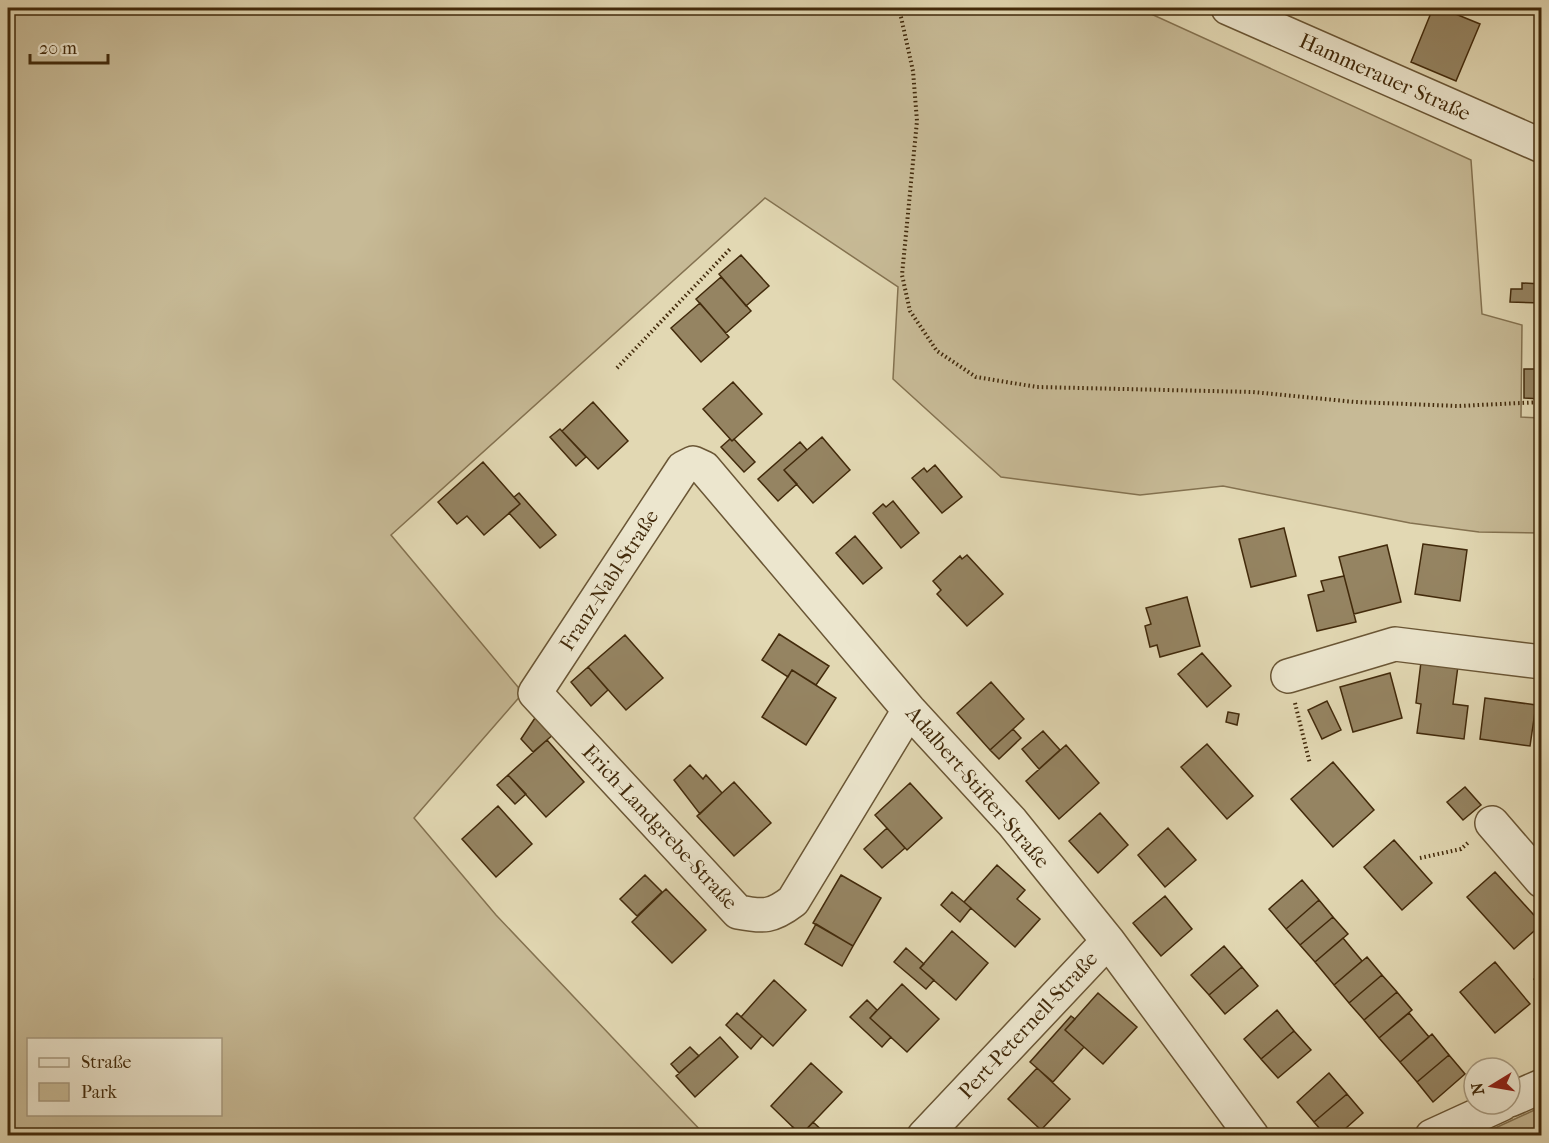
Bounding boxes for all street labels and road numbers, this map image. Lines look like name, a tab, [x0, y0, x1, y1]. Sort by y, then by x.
street label: Hammerauer Straße	[1296, 28, 1474, 126]
street label: Franz-Nabl-Straße	[555, 505, 663, 655]
street label: Adalbert-Stifter-Straße	[901, 700, 1055, 873]
street label: Erich-Landgrebe-Straße	[577, 740, 743, 914]
street label: Pert-Peternell-Straße	[954, 946, 1102, 1104]

